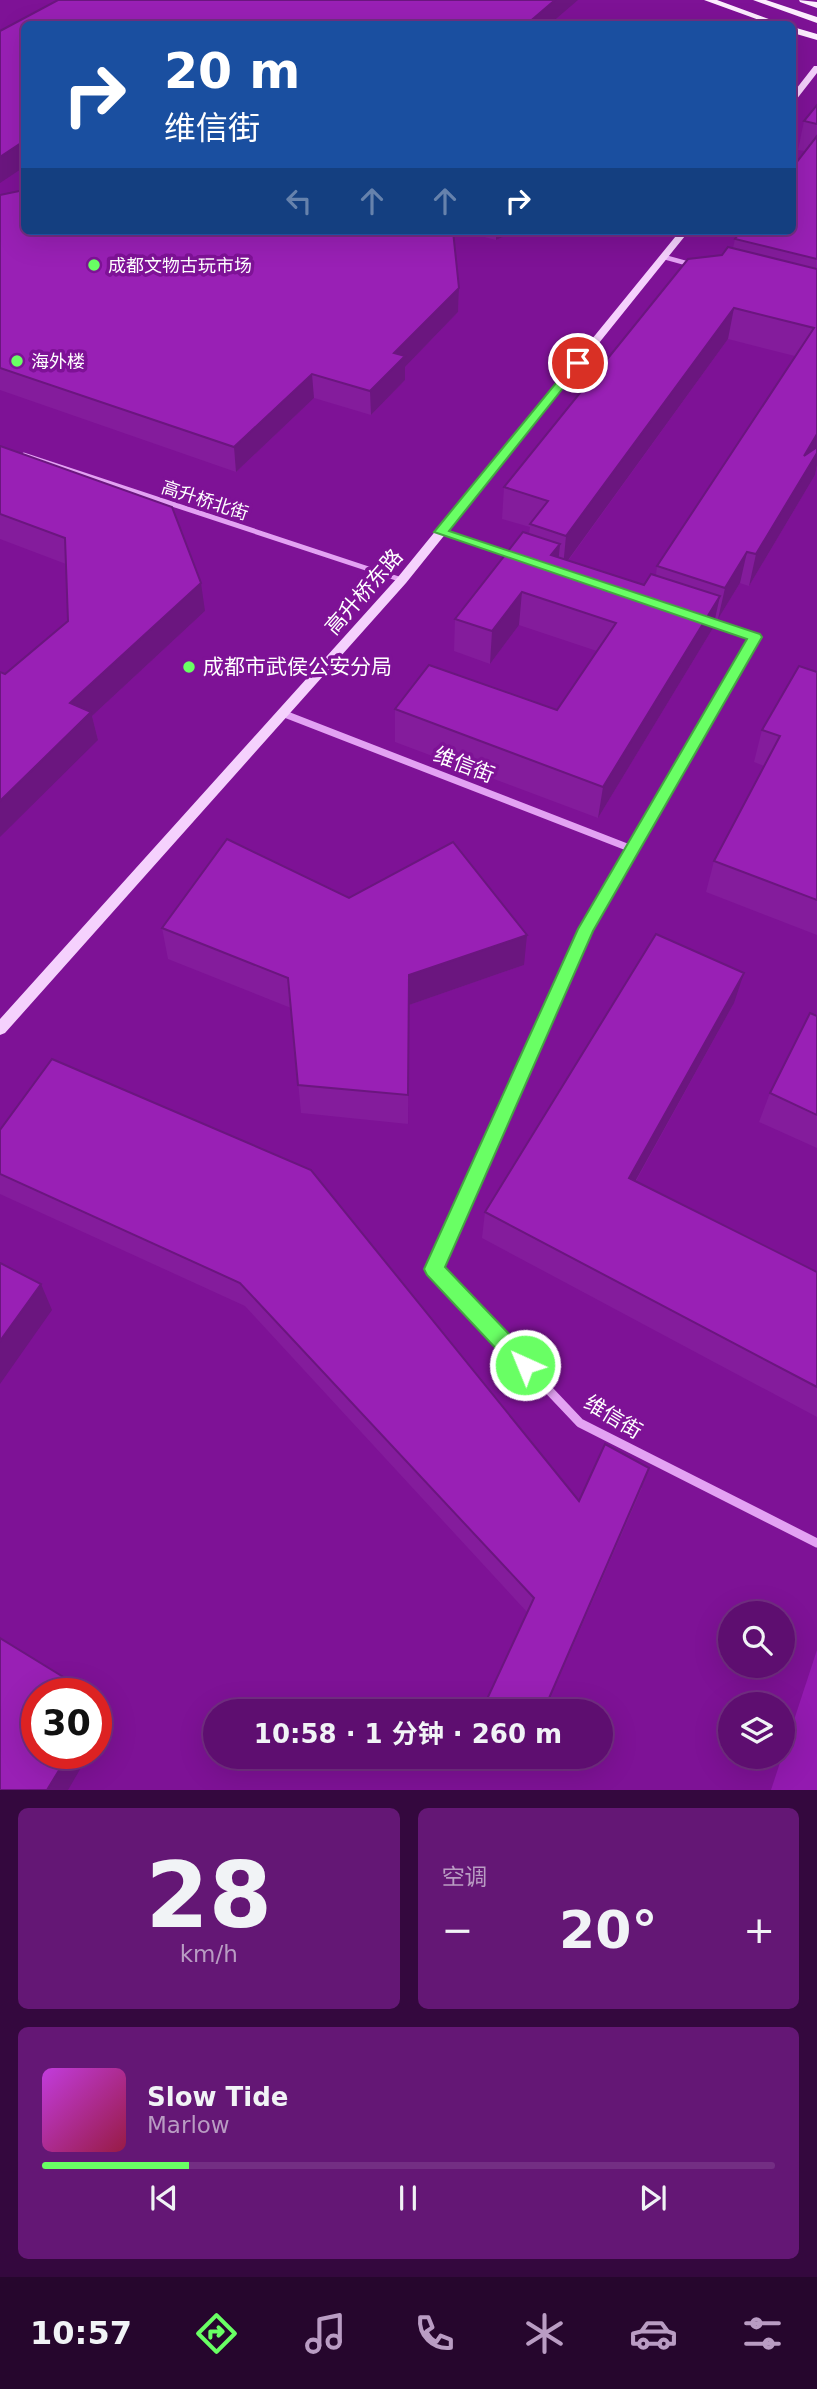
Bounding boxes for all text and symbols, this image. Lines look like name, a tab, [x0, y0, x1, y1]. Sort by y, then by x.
text: 20 m	[164, 43, 300, 100]
icon: right	[49, 49, 140, 140]
text: 维信街	[164, 109, 260, 147]
icon: left	[280, 182, 318, 220]
icon: ahead	[353, 182, 391, 220]
icon: ahead	[426, 182, 464, 220]
icon: right	[499, 182, 537, 220]
place label: 成都文物古玩市场	[108, 255, 252, 276]
marker: 成都文物古玩市场	[86, 257, 102, 273]
pin	[548, 333, 608, 393]
icon: arrive	[559, 344, 597, 382]
place label: 海外楼	[31, 351, 85, 372]
marker: 海外楼	[9, 353, 25, 369]
street label: 高升桥北街	[159, 476, 251, 524]
street label: 高升桥东路	[321, 545, 407, 639]
place label: 成都市武侯公安分局	[203, 655, 392, 679]
marker: 成都市武侯公安分局	[181, 659, 197, 675]
street label: 维信街	[430, 743, 498, 787]
position arrow	[488, 1328, 562, 1402]
street label: 维信街	[580, 1390, 646, 1444]
map controls	[718, 1601, 795, 1769]
button: search	[718, 1601, 795, 1678]
speed limit sign: 30	[21, 1678, 112, 1769]
button: layers	[718, 1692, 795, 1769]
text: 10:58 · 1 分钟 · 260 m	[254, 1719, 562, 1749]
text: 28	[145, 1843, 272, 1948]
text: 空调	[442, 1864, 488, 1890]
text: 20°	[559, 1900, 657, 1960]
text: −	[442, 1908, 473, 1952]
text: +	[743, 1908, 775, 1952]
text: km/h	[180, 1941, 238, 1967]
text: Slow Tide	[147, 2082, 288, 2112]
text: Marlow	[147, 2112, 230, 2138]
icon: previous	[145, 2179, 183, 2217]
icon: pause	[389, 2179, 427, 2217]
icon: next	[634, 2179, 672, 2217]
icon: directions	[192, 2309, 241, 2358]
icon: music	[301, 2309, 350, 2358]
icon: phone	[410, 2309, 459, 2358]
icon: climate	[520, 2309, 569, 2358]
icon: car	[629, 2309, 678, 2358]
icon: filters	[738, 2309, 787, 2358]
text: 10:57	[30, 2314, 132, 2352]

